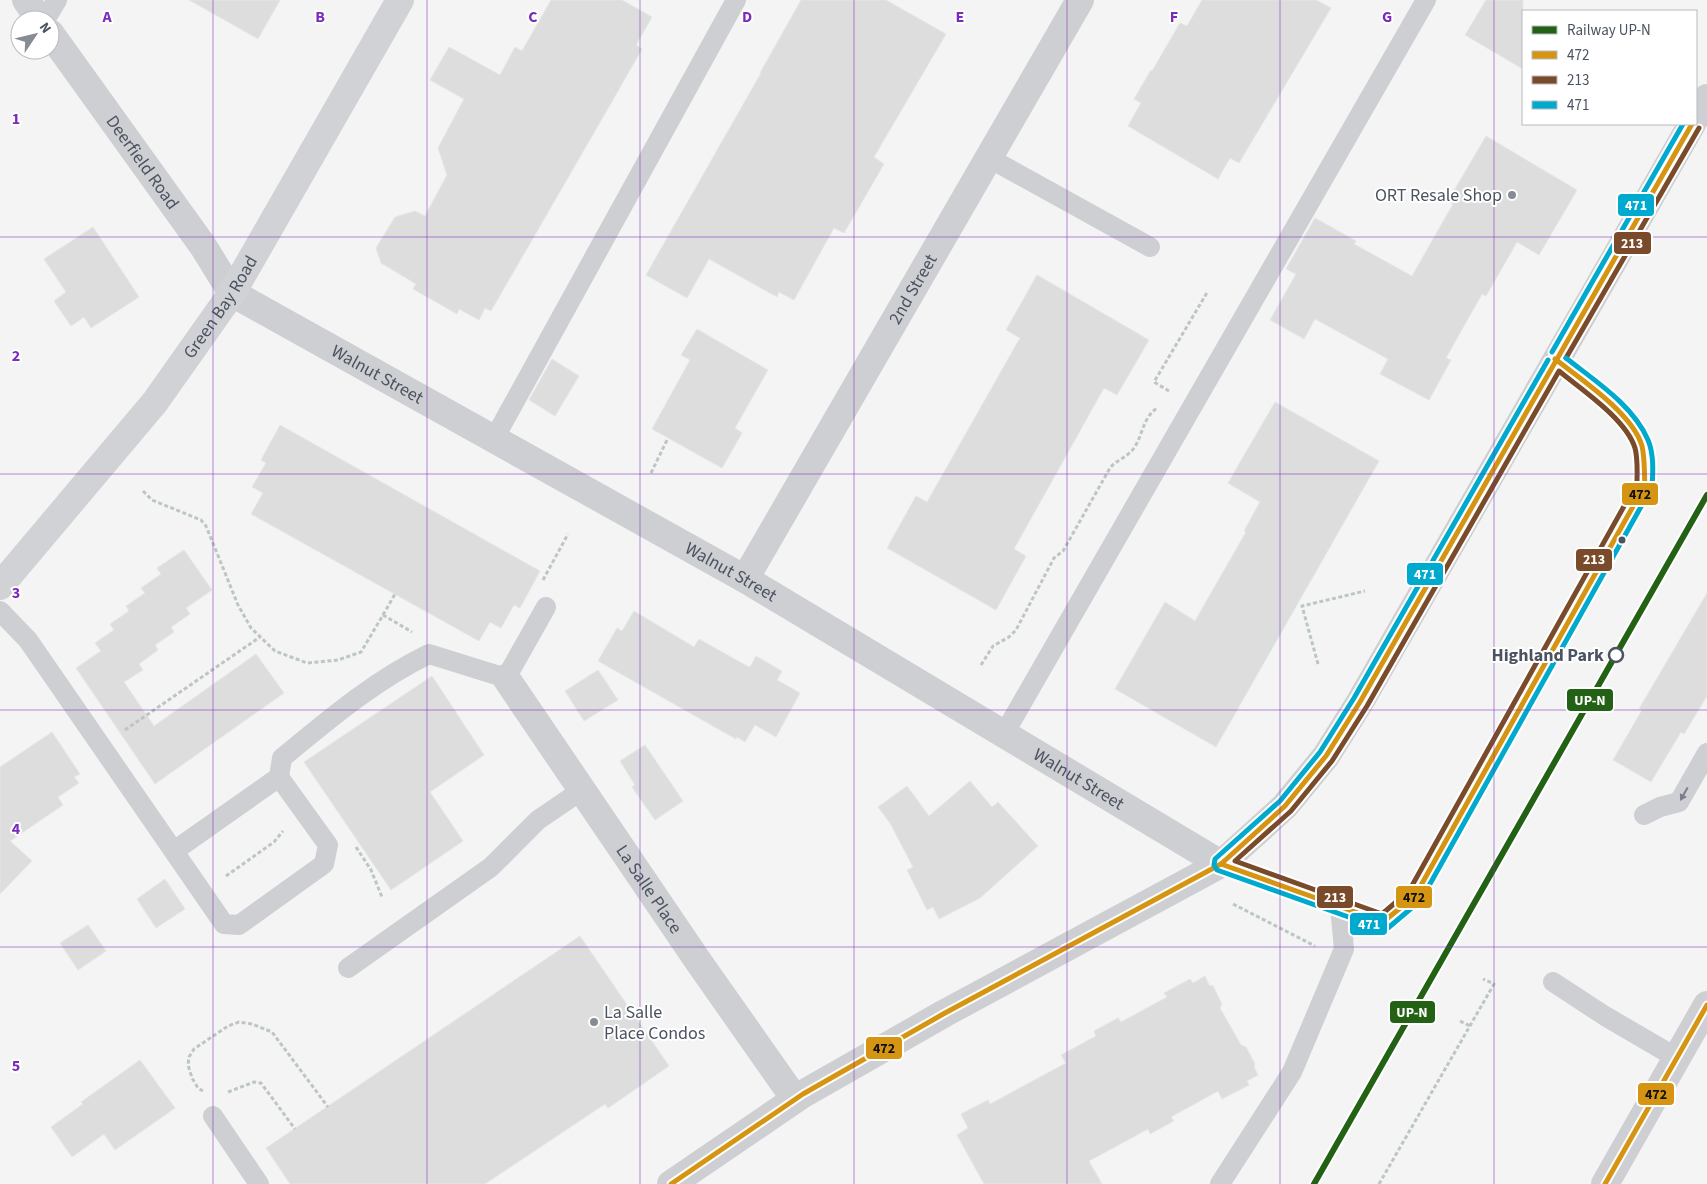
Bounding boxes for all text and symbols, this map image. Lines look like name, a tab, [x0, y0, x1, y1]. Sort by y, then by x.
text: A	[101, 6, 112, 28]
text: B	[315, 6, 325, 28]
text: C	[528, 6, 538, 28]
text: D	[742, 6, 752, 28]
text: E	[956, 6, 964, 28]
text: F	[1170, 6, 1178, 28]
text: G	[1382, 6, 1392, 28]
north arrow	[10, 10, 60, 60]
legend	[1522, 10, 1697, 125]
text: N	[34, 19, 56, 38]
text: Railway UP-N	[1567, 20, 1651, 41]
text: 472	[1567, 45, 1589, 66]
text: 213	[1567, 70, 1589, 91]
text: 471	[1567, 95, 1589, 116]
text: 1	[12, 108, 20, 130]
street label: Deerfield Road	[100, 110, 185, 215]
place label: ORT Resale Shop	[1375, 183, 1502, 208]
marker: ORT Resale Shop	[1506, 189, 1518, 201]
line badge: 471	[1617, 193, 1655, 217]
text: 471	[1625, 196, 1647, 216]
line badge: 213	[1613, 231, 1652, 255]
text: 213	[1621, 234, 1643, 254]
street label: 2nd Street	[883, 249, 943, 329]
street label: Green Bay Road	[177, 251, 264, 364]
street label: Walnut Street	[327, 339, 428, 410]
text: 2	[12, 345, 20, 367]
line badge: 472	[1621, 482, 1659, 506]
text: 472	[1629, 485, 1651, 505]
unlabelled marker	[1617, 535, 1627, 545]
street label: Walnut Street	[680, 536, 781, 608]
line badge: 213	[1575, 548, 1613, 572]
text: 213	[1583, 550, 1605, 570]
line badge: 471	[1406, 562, 1444, 586]
text: 471	[1414, 565, 1436, 585]
text: 3	[12, 582, 20, 604]
place label: Highland Park	[1492, 643, 1604, 668]
marker: Highland Park	[1608, 647, 1624, 663]
line badge: UP-N	[1566, 688, 1614, 712]
text: UP-N	[1574, 691, 1606, 711]
street label: Walnut Street	[1028, 742, 1129, 816]
one-way arrow	[1679, 787, 1688, 800]
text: 4	[12, 818, 21, 840]
street label: La Salle Place	[610, 840, 688, 939]
line badge: 213	[1316, 885, 1354, 909]
line badge: 472	[1395, 885, 1433, 909]
text: 213	[1324, 888, 1346, 908]
text: 472	[1403, 888, 1425, 908]
line badge: 471	[1349, 912, 1388, 936]
text: 471	[1358, 915, 1380, 935]
place label: La Salle Place Condos	[604, 1000, 705, 1046]
line badge: UP-N	[1389, 1000, 1436, 1024]
text: UP-N	[1396, 1003, 1428, 1023]
marker: La Salle Place Condos	[588, 1016, 600, 1028]
line badge: 472	[865, 1036, 903, 1060]
text: 472	[873, 1039, 895, 1059]
text: 5	[12, 1055, 20, 1077]
line badge: 472	[1637, 1082, 1675, 1106]
text: 472	[1645, 1085, 1667, 1105]

